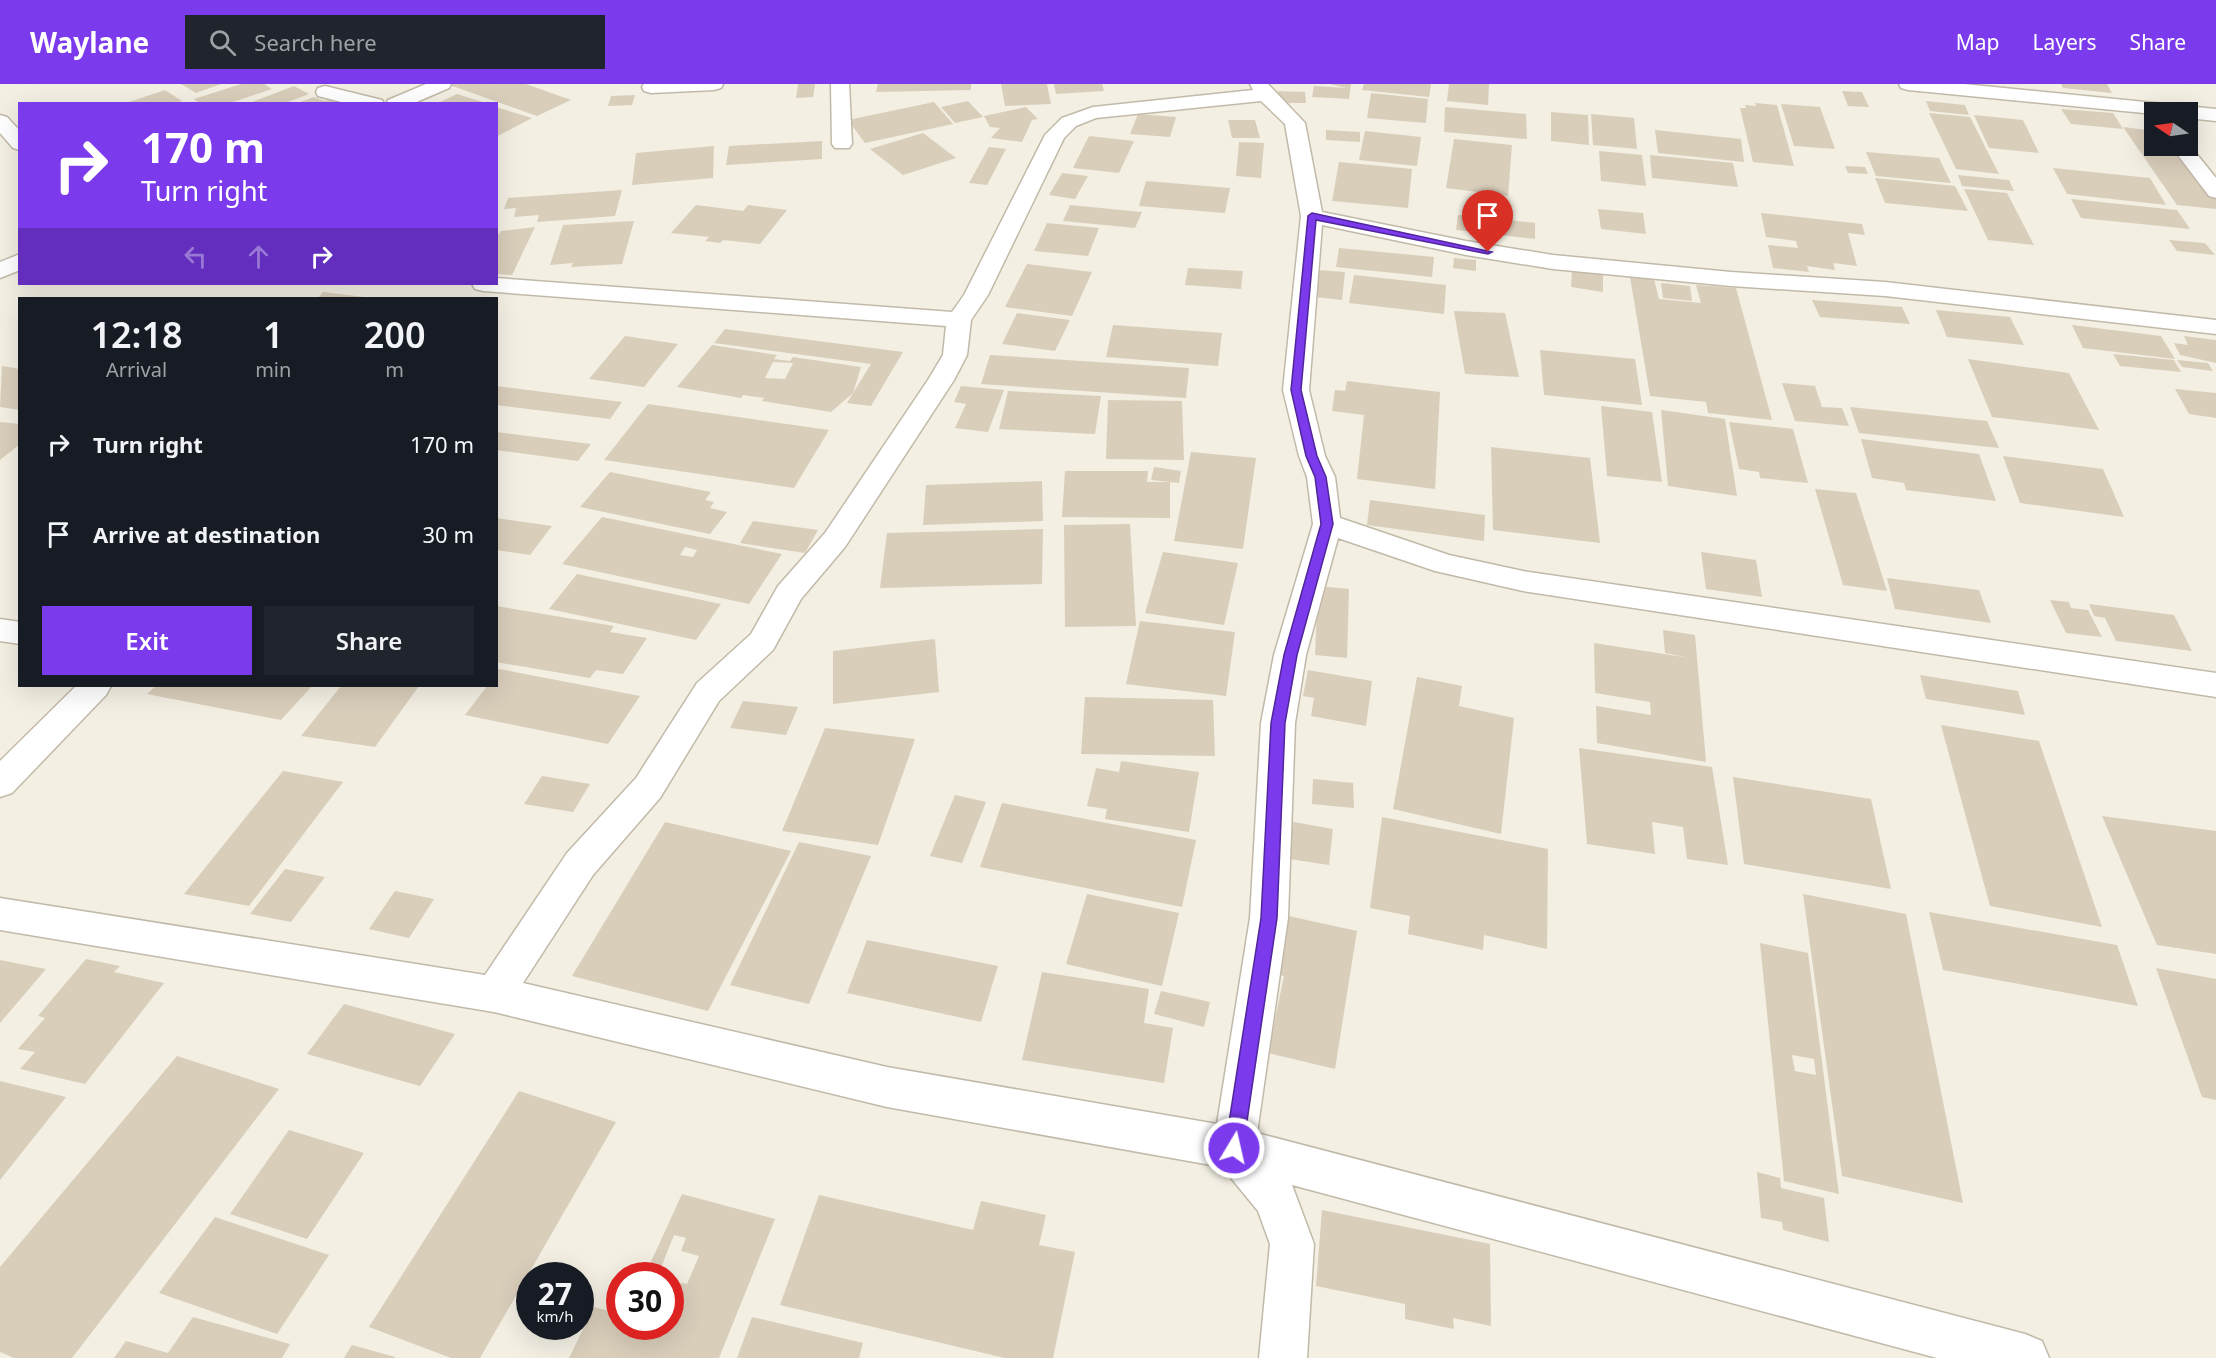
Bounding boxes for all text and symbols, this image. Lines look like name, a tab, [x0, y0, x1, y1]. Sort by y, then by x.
search box	[185, 15, 605, 69]
text: Waylane	[30, 23, 149, 61]
icon: search	[206, 26, 239, 59]
text: Search here	[254, 27, 377, 57]
text: Map	[1956, 28, 2000, 56]
text: Layers	[2033, 28, 2097, 56]
text: Share	[2130, 28, 2186, 56]
north arrow	[2144, 102, 2198, 156]
map controls	[2144, 102, 2198, 156]
text: 170 m	[141, 118, 265, 175]
icon: right	[42, 126, 120, 204]
text: Turn right	[141, 172, 267, 209]
pin	[1462, 190, 1513, 252]
icon: arrive	[1471, 199, 1504, 232]
icon: left	[179, 240, 212, 273]
icon: ahead	[242, 240, 275, 273]
icon: right	[305, 240, 338, 273]
text: 12:18	[90, 310, 183, 359]
text: 1	[263, 310, 284, 359]
text: 200	[364, 310, 426, 359]
text: Arrival	[106, 356, 167, 383]
text: min	[255, 356, 291, 383]
text: m	[385, 356, 404, 383]
icon: right	[42, 428, 75, 461]
text: Turn right	[93, 429, 203, 459]
text: 170 m	[410, 429, 474, 459]
icon: arrive	[42, 518, 75, 551]
text: Arrive at destination	[93, 519, 320, 549]
text: 30 m	[423, 519, 474, 549]
button: Exit	[42, 606, 252, 675]
button: Share	[264, 606, 474, 675]
position arrow	[1202, 1116, 1266, 1180]
speed limit sign: 30	[606, 1262, 684, 1340]
text: 27	[538, 1273, 572, 1314]
text: km/h	[537, 1306, 573, 1326]

